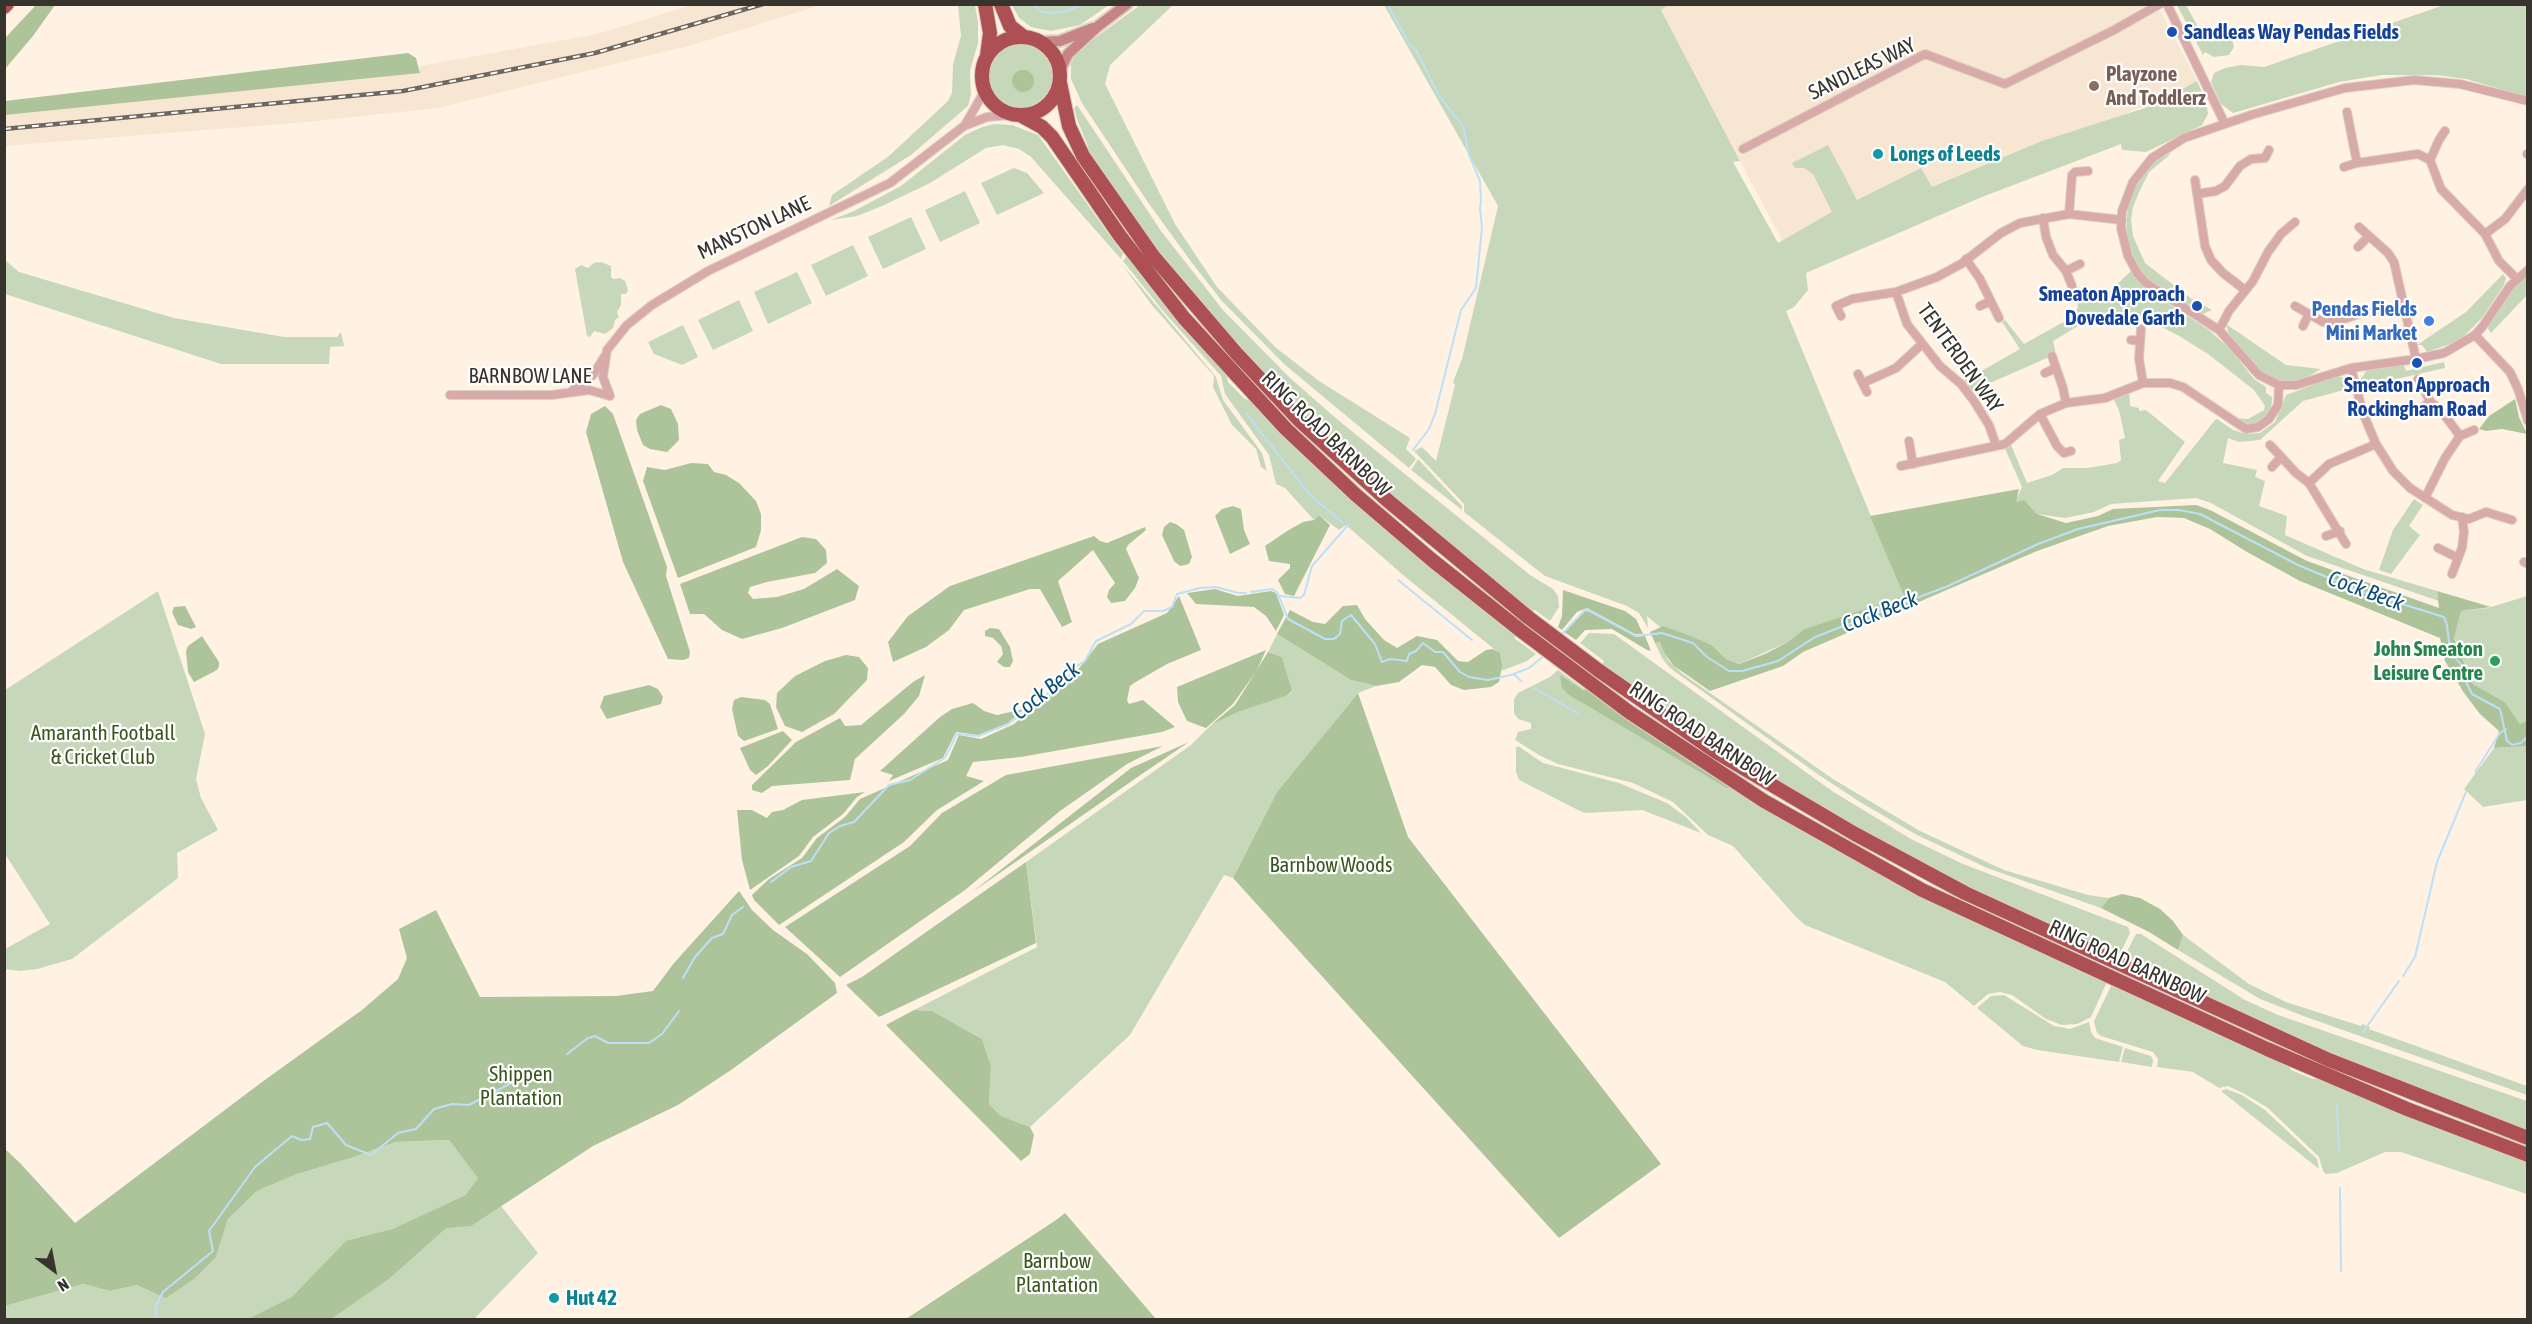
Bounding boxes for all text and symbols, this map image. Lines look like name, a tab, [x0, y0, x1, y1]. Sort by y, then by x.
place label: Sandleas Way Pendas Fields	[2184, 19, 2399, 45]
marker: Sandleas Way Pendas Fields	[2165, 25, 2179, 39]
street label: SANDLEAS WAY	[1804, 32, 1920, 106]
place label: Playzone And Toddlerz	[2106, 61, 2206, 111]
marker: Playzone And Toddlerz	[2087, 79, 2101, 93]
place label: Longs of Leeds	[1890, 141, 2000, 167]
marker: Longs of Leeds	[1871, 147, 1885, 161]
street label: MANSTON LANE	[694, 191, 814, 265]
place label: Smeaton Approach Dovedale Garth	[2039, 281, 2185, 331]
place label: Pendas Fields Mini Market	[2312, 296, 2417, 346]
street label: TENTERDEN WAY	[1912, 299, 2008, 417]
marker: Smeaton Approach Dovedale Garth	[2190, 299, 2204, 313]
marker: Pendas Fields Mini Market	[2422, 314, 2436, 328]
marker: Smeaton Approach Rockingham Road	[2410, 356, 2424, 370]
street label: BARNBOW LANE	[469, 363, 591, 389]
street label: RING ROAD BARNBOW	[1256, 366, 1396, 502]
place label: Smeaton Approach Rockingham Road	[2344, 372, 2490, 422]
water label: Cock Beck	[2324, 565, 2408, 617]
water label: Cock Beck	[1838, 586, 1922, 638]
place label: John Smeaton Leisure Centre	[2373, 636, 2483, 686]
marker: John Smeaton Leisure Centre	[2488, 654, 2502, 668]
water label: Cock Beck	[1007, 656, 1085, 726]
street label: RING ROAD BARNBOW	[1624, 676, 1780, 792]
park label: Amaranth Football & Cricket Club	[31, 720, 175, 770]
park label: Barnbow Woods	[1270, 852, 1392, 878]
street label: RING ROAD BARNBOW	[2045, 915, 2209, 1009]
park label: Shippen Plantation	[480, 1061, 562, 1111]
north arrow	[24, 1240, 84, 1300]
park label: Barnbow Plantation	[1016, 1248, 1098, 1298]
text: N	[55, 1275, 72, 1295]
place label: Hut 42	[566, 1285, 617, 1311]
marker: Hut 42	[547, 1291, 561, 1305]

